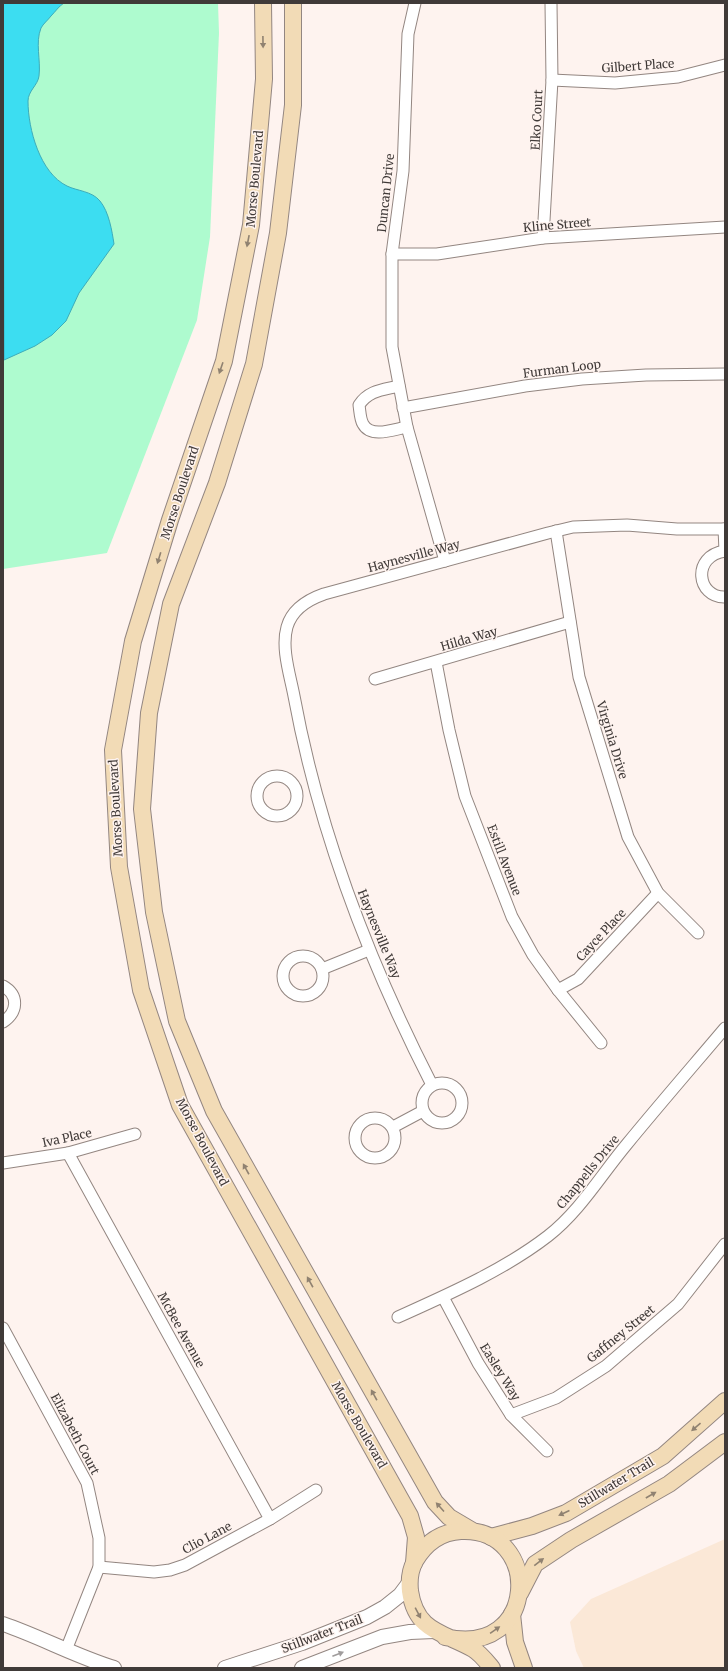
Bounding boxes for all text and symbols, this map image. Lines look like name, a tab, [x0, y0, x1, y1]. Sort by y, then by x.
one-way arrow	[260, 36, 266, 49]
street label: Gilbert Place	[601, 55, 675, 76]
street label: Elko Court	[527, 89, 546, 151]
street label: Morse Boulevard	[243, 130, 266, 228]
street label: Duncan Drive	[374, 153, 397, 233]
street label: Kline Street	[523, 214, 592, 235]
one-way arrow	[244, 235, 250, 247]
street label: Furman Loop	[522, 356, 602, 381]
one-way arrow	[218, 363, 224, 375]
street label: Morse Boulevard	[157, 444, 202, 541]
street label: Haynesville Way	[366, 536, 462, 575]
one-way arrow	[156, 553, 162, 565]
street label: Hilda Way	[439, 623, 499, 654]
street label: Virginia Drive	[593, 698, 631, 781]
street label: Morse Boulevard	[105, 759, 126, 857]
street label: Estill Avenue	[484, 822, 525, 897]
street label: Haynesville Way	[355, 887, 404, 981]
street label: Cayce Place	[573, 905, 629, 964]
street label: Morse Boulevard	[173, 1095, 232, 1188]
street label: Iva Place	[41, 1125, 93, 1150]
street label: Chappells Drive	[553, 1132, 622, 1212]
one-way arrow	[243, 1163, 250, 1175]
one-way arrow	[307, 1276, 314, 1288]
street label: McBee Avenue	[155, 1290, 208, 1370]
street label: Gaffney Street	[584, 1301, 658, 1366]
street label: Easley Way	[477, 1340, 524, 1403]
street label: Morse Boulevard	[329, 1379, 390, 1471]
one-way arrow	[371, 1389, 378, 1401]
street label: Elizabeth Court	[48, 1391, 103, 1477]
one-way arrow	[690, 1422, 701, 1431]
street label: Stillwater Trail	[575, 1454, 657, 1511]
one-way arrow	[645, 1491, 657, 1498]
one-way arrow	[435, 1502, 445, 1512]
one-way arrow	[559, 1510, 570, 1516]
street label: Clio Lane	[180, 1518, 234, 1557]
one-way arrow	[534, 1558, 545, 1566]
one-way arrow	[414, 1607, 421, 1619]
street label: Stillwater Trail	[279, 1611, 365, 1656]
one-way arrow	[489, 1627, 501, 1634]
one-way arrow	[333, 1651, 345, 1657]

